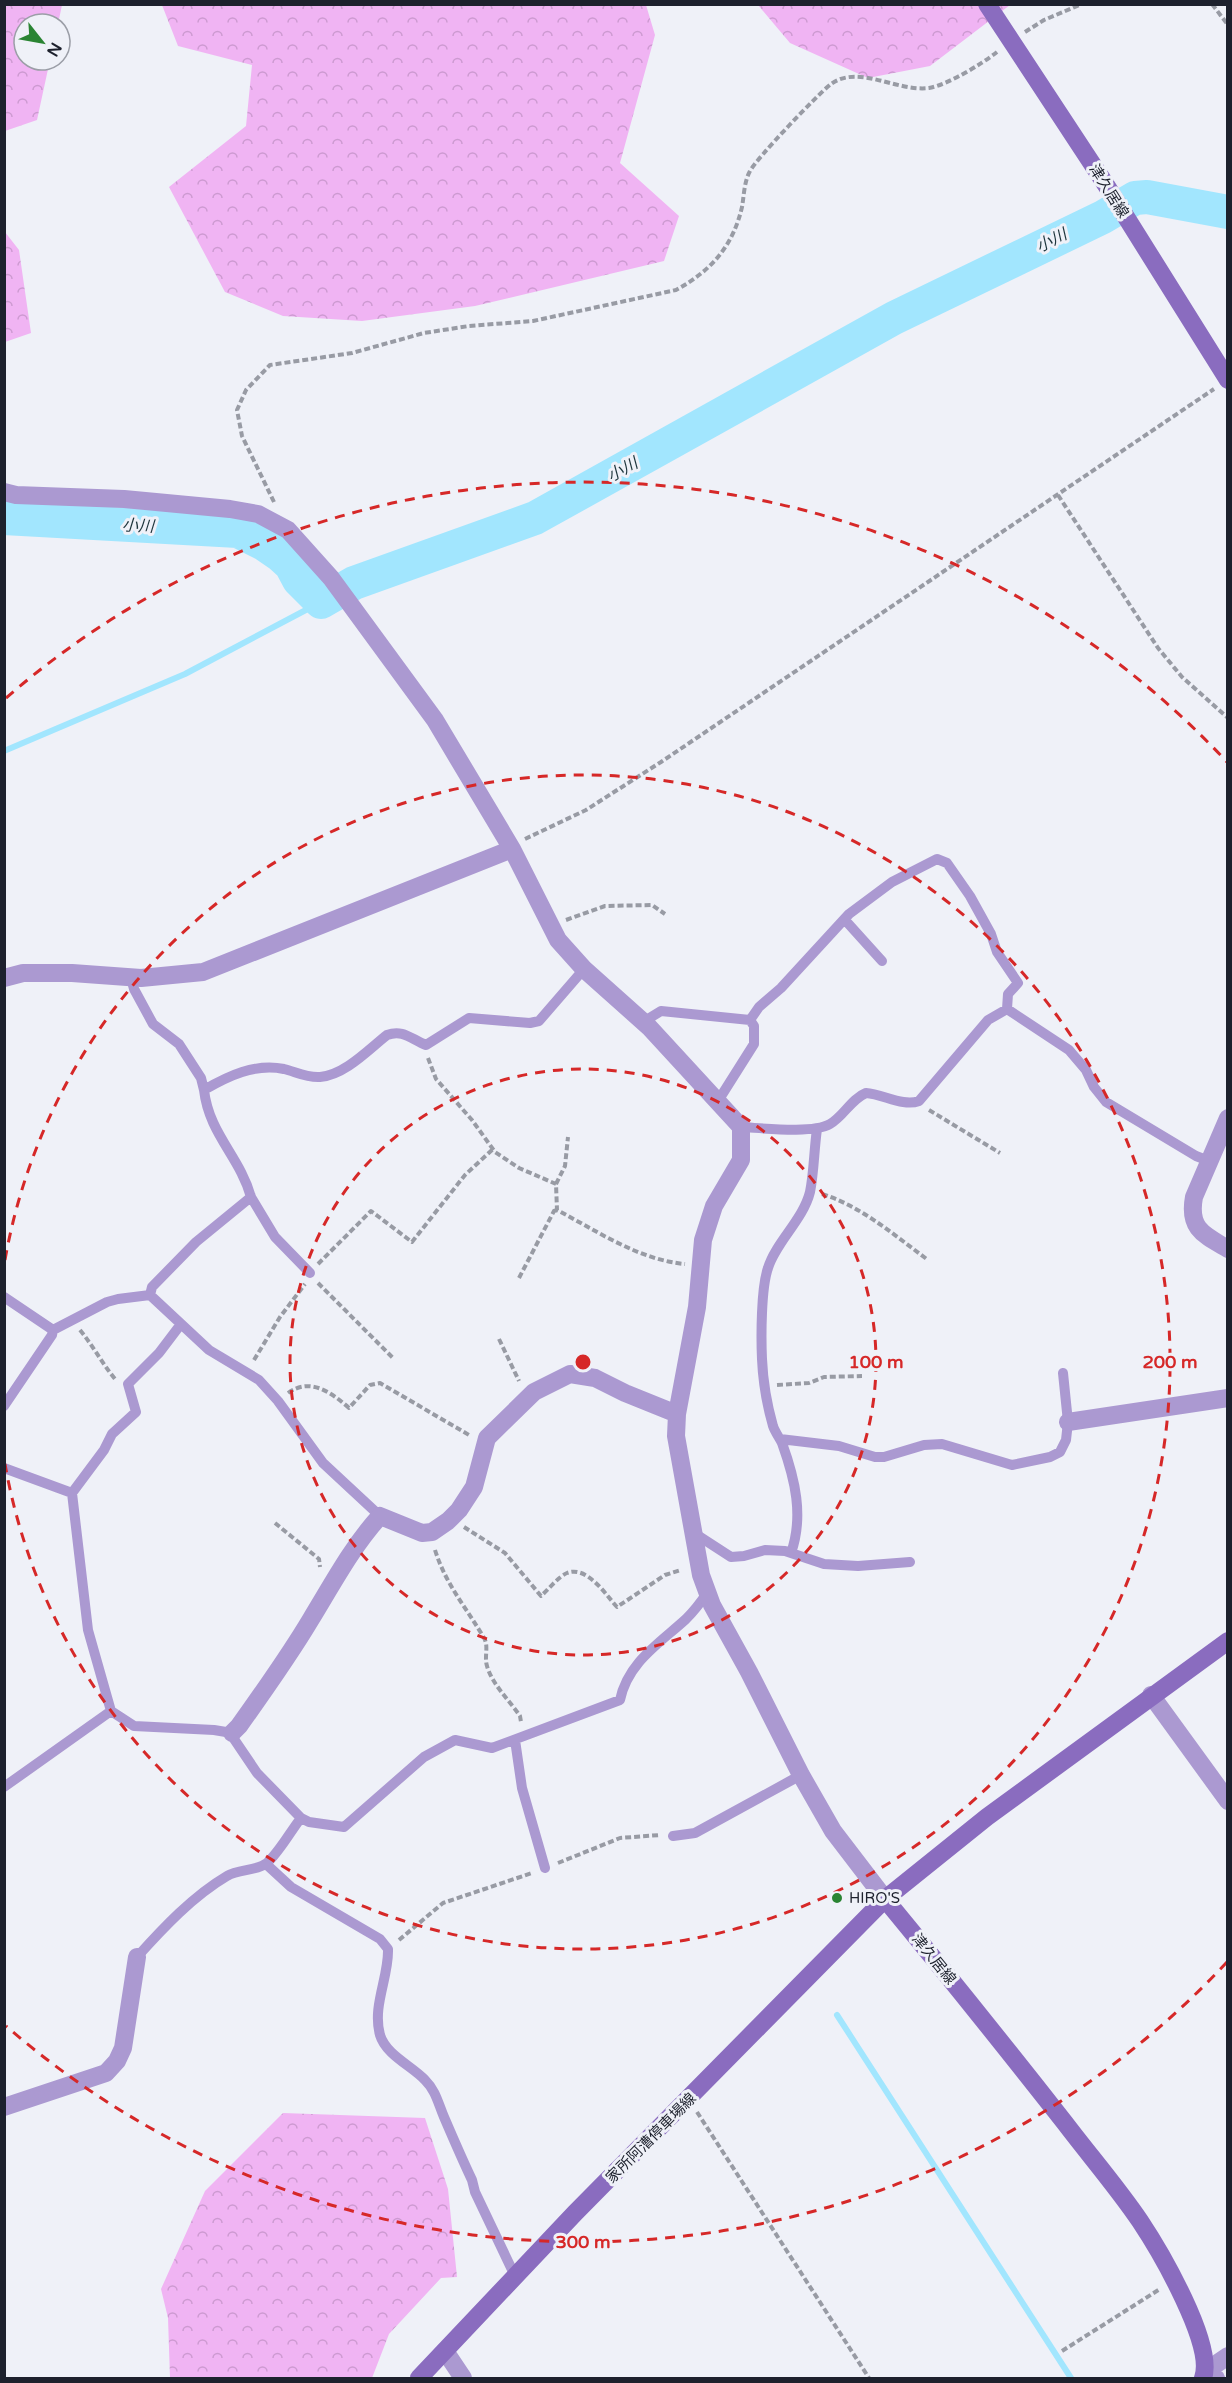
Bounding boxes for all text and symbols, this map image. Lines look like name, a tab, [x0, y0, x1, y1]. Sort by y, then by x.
north arrow	[12, 12, 72, 72]
text: N	[42, 39, 66, 60]
street label: 津久居線	[1085, 161, 1133, 221]
water label: 小川	[1033, 224, 1072, 257]
water label: 小川	[604, 452, 643, 486]
water label: 小川	[121, 515, 156, 537]
text: 100 m	[848, 1351, 904, 1373]
text: 200 m	[1142, 1351, 1198, 1373]
centre of rings	[573, 1352, 593, 1372]
place label: HIRO'S	[849, 1889, 900, 1907]
marker: HIRO'S	[830, 1891, 844, 1905]
street label: 津久居線	[908, 1930, 960, 1988]
street label: 家所阿漕停車場線	[602, 2089, 700, 2187]
text: 300 m	[555, 2231, 611, 2253]

